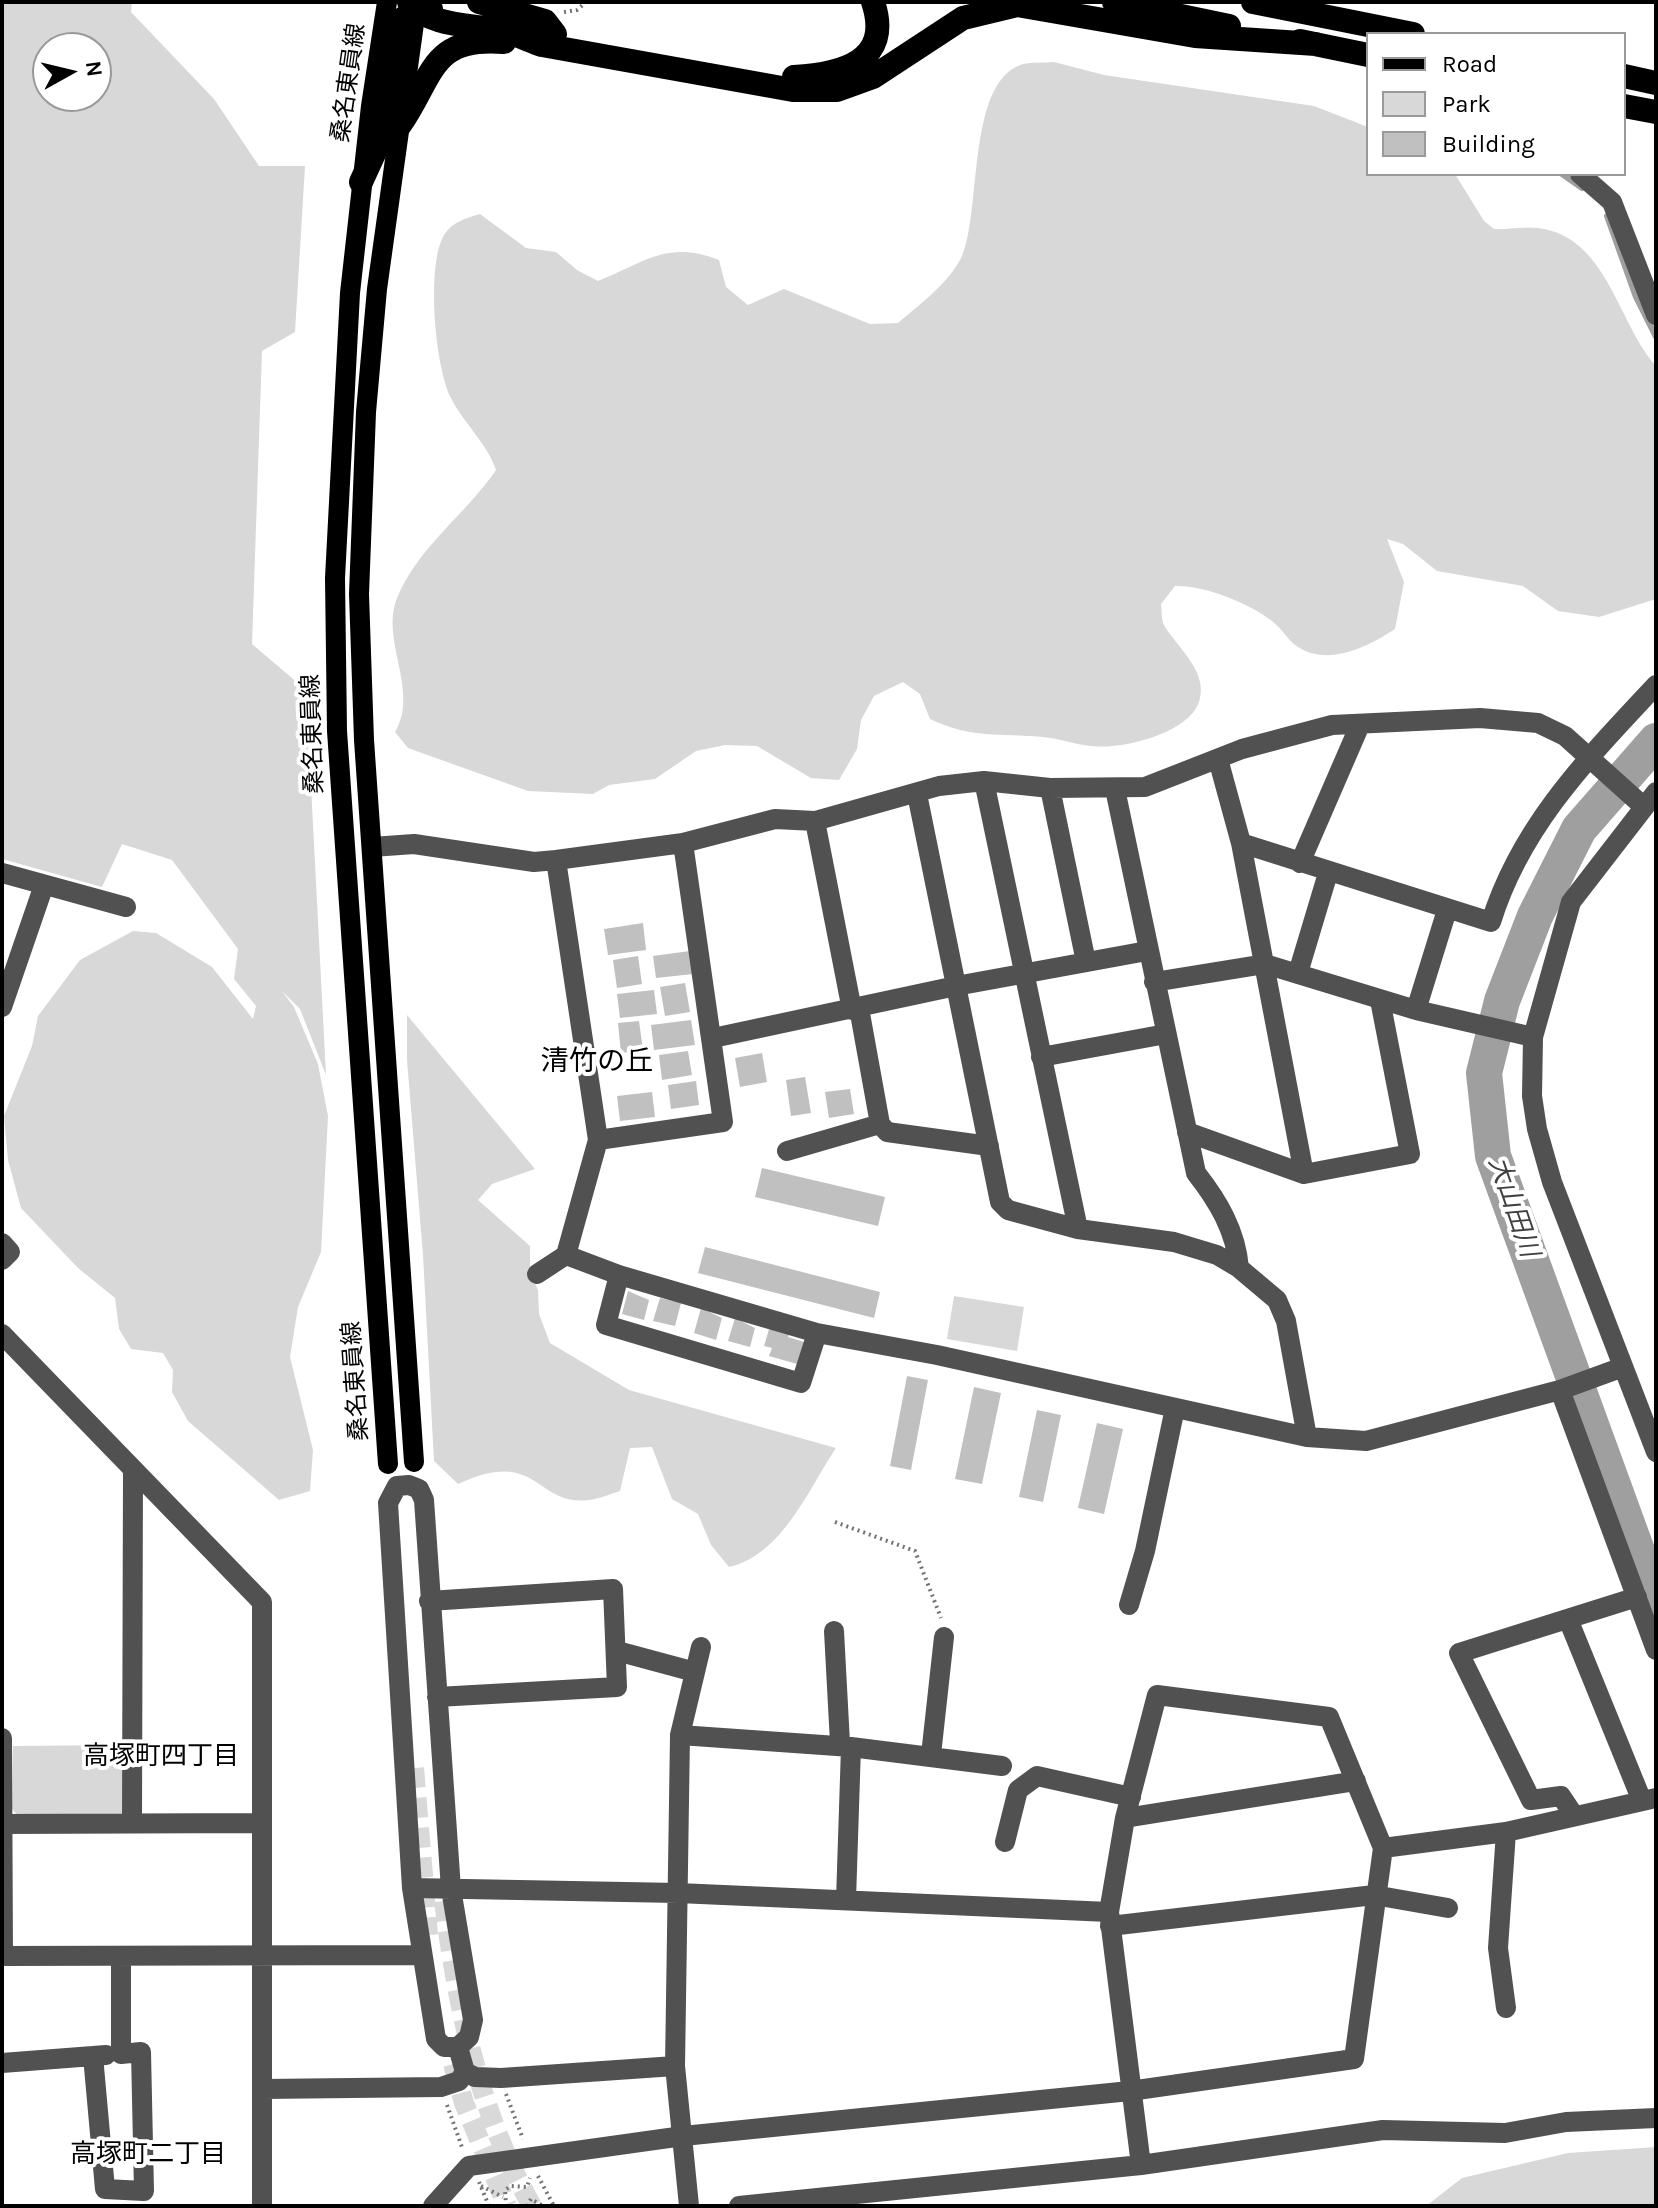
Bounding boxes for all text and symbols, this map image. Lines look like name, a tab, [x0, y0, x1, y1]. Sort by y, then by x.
street label: 桑名東員線	[326, 22, 372, 144]
north arrow	[32, 32, 112, 112]
legend	[1366, 32, 1626, 176]
text: Road	[1442, 50, 1497, 78]
text: N	[80, 59, 108, 79]
text: Park	[1442, 90, 1491, 118]
text: Building	[1442, 130, 1535, 158]
street label: 桑名東員線	[297, 674, 329, 794]
district label: 清竹の丘	[541, 1045, 653, 1079]
water label: 大山田川	[1481, 1153, 1545, 1261]
street label: 桑名東員線	[337, 1320, 375, 1442]
district label: 高塚町四丁目	[83, 1741, 239, 1773]
district label: 高塚町二丁目	[70, 2139, 226, 2171]

